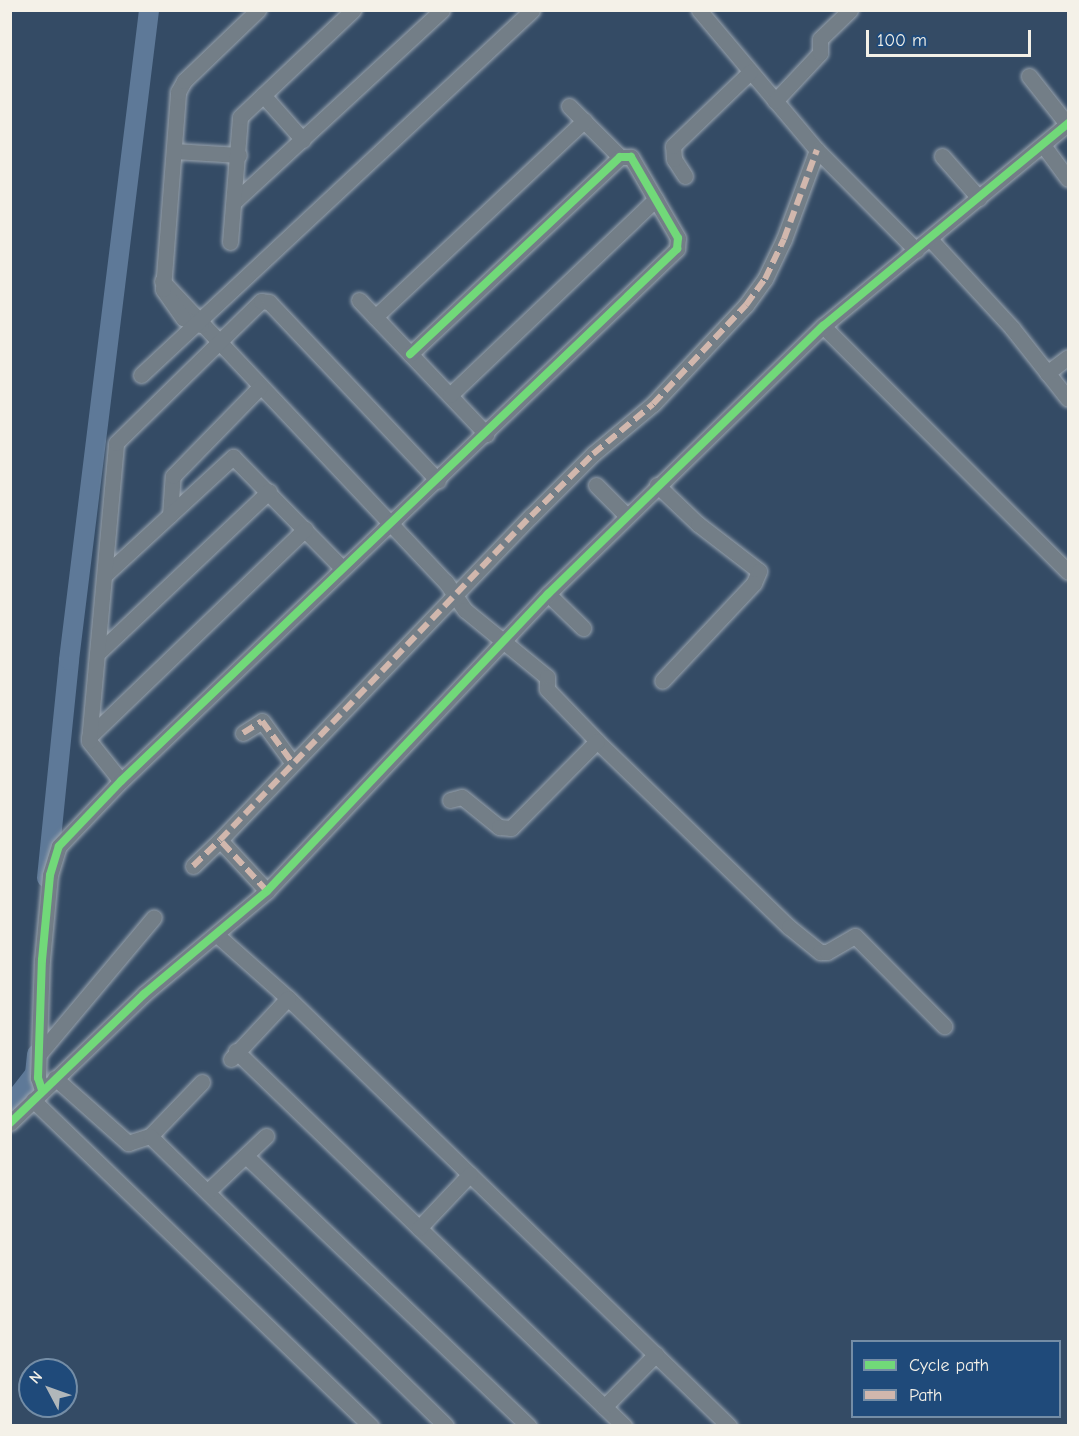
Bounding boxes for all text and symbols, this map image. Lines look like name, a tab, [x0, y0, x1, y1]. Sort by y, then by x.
scale bar	[869, 18, 1034, 56]
text: 100 m	[877, 30, 927, 51]
legend	[851, 1340, 1061, 1418]
text: Cycle path	[909, 1355, 989, 1376]
north arrow	[18, 1358, 78, 1418]
text: N	[26, 1368, 46, 1387]
text: Path	[909, 1385, 942, 1406]

